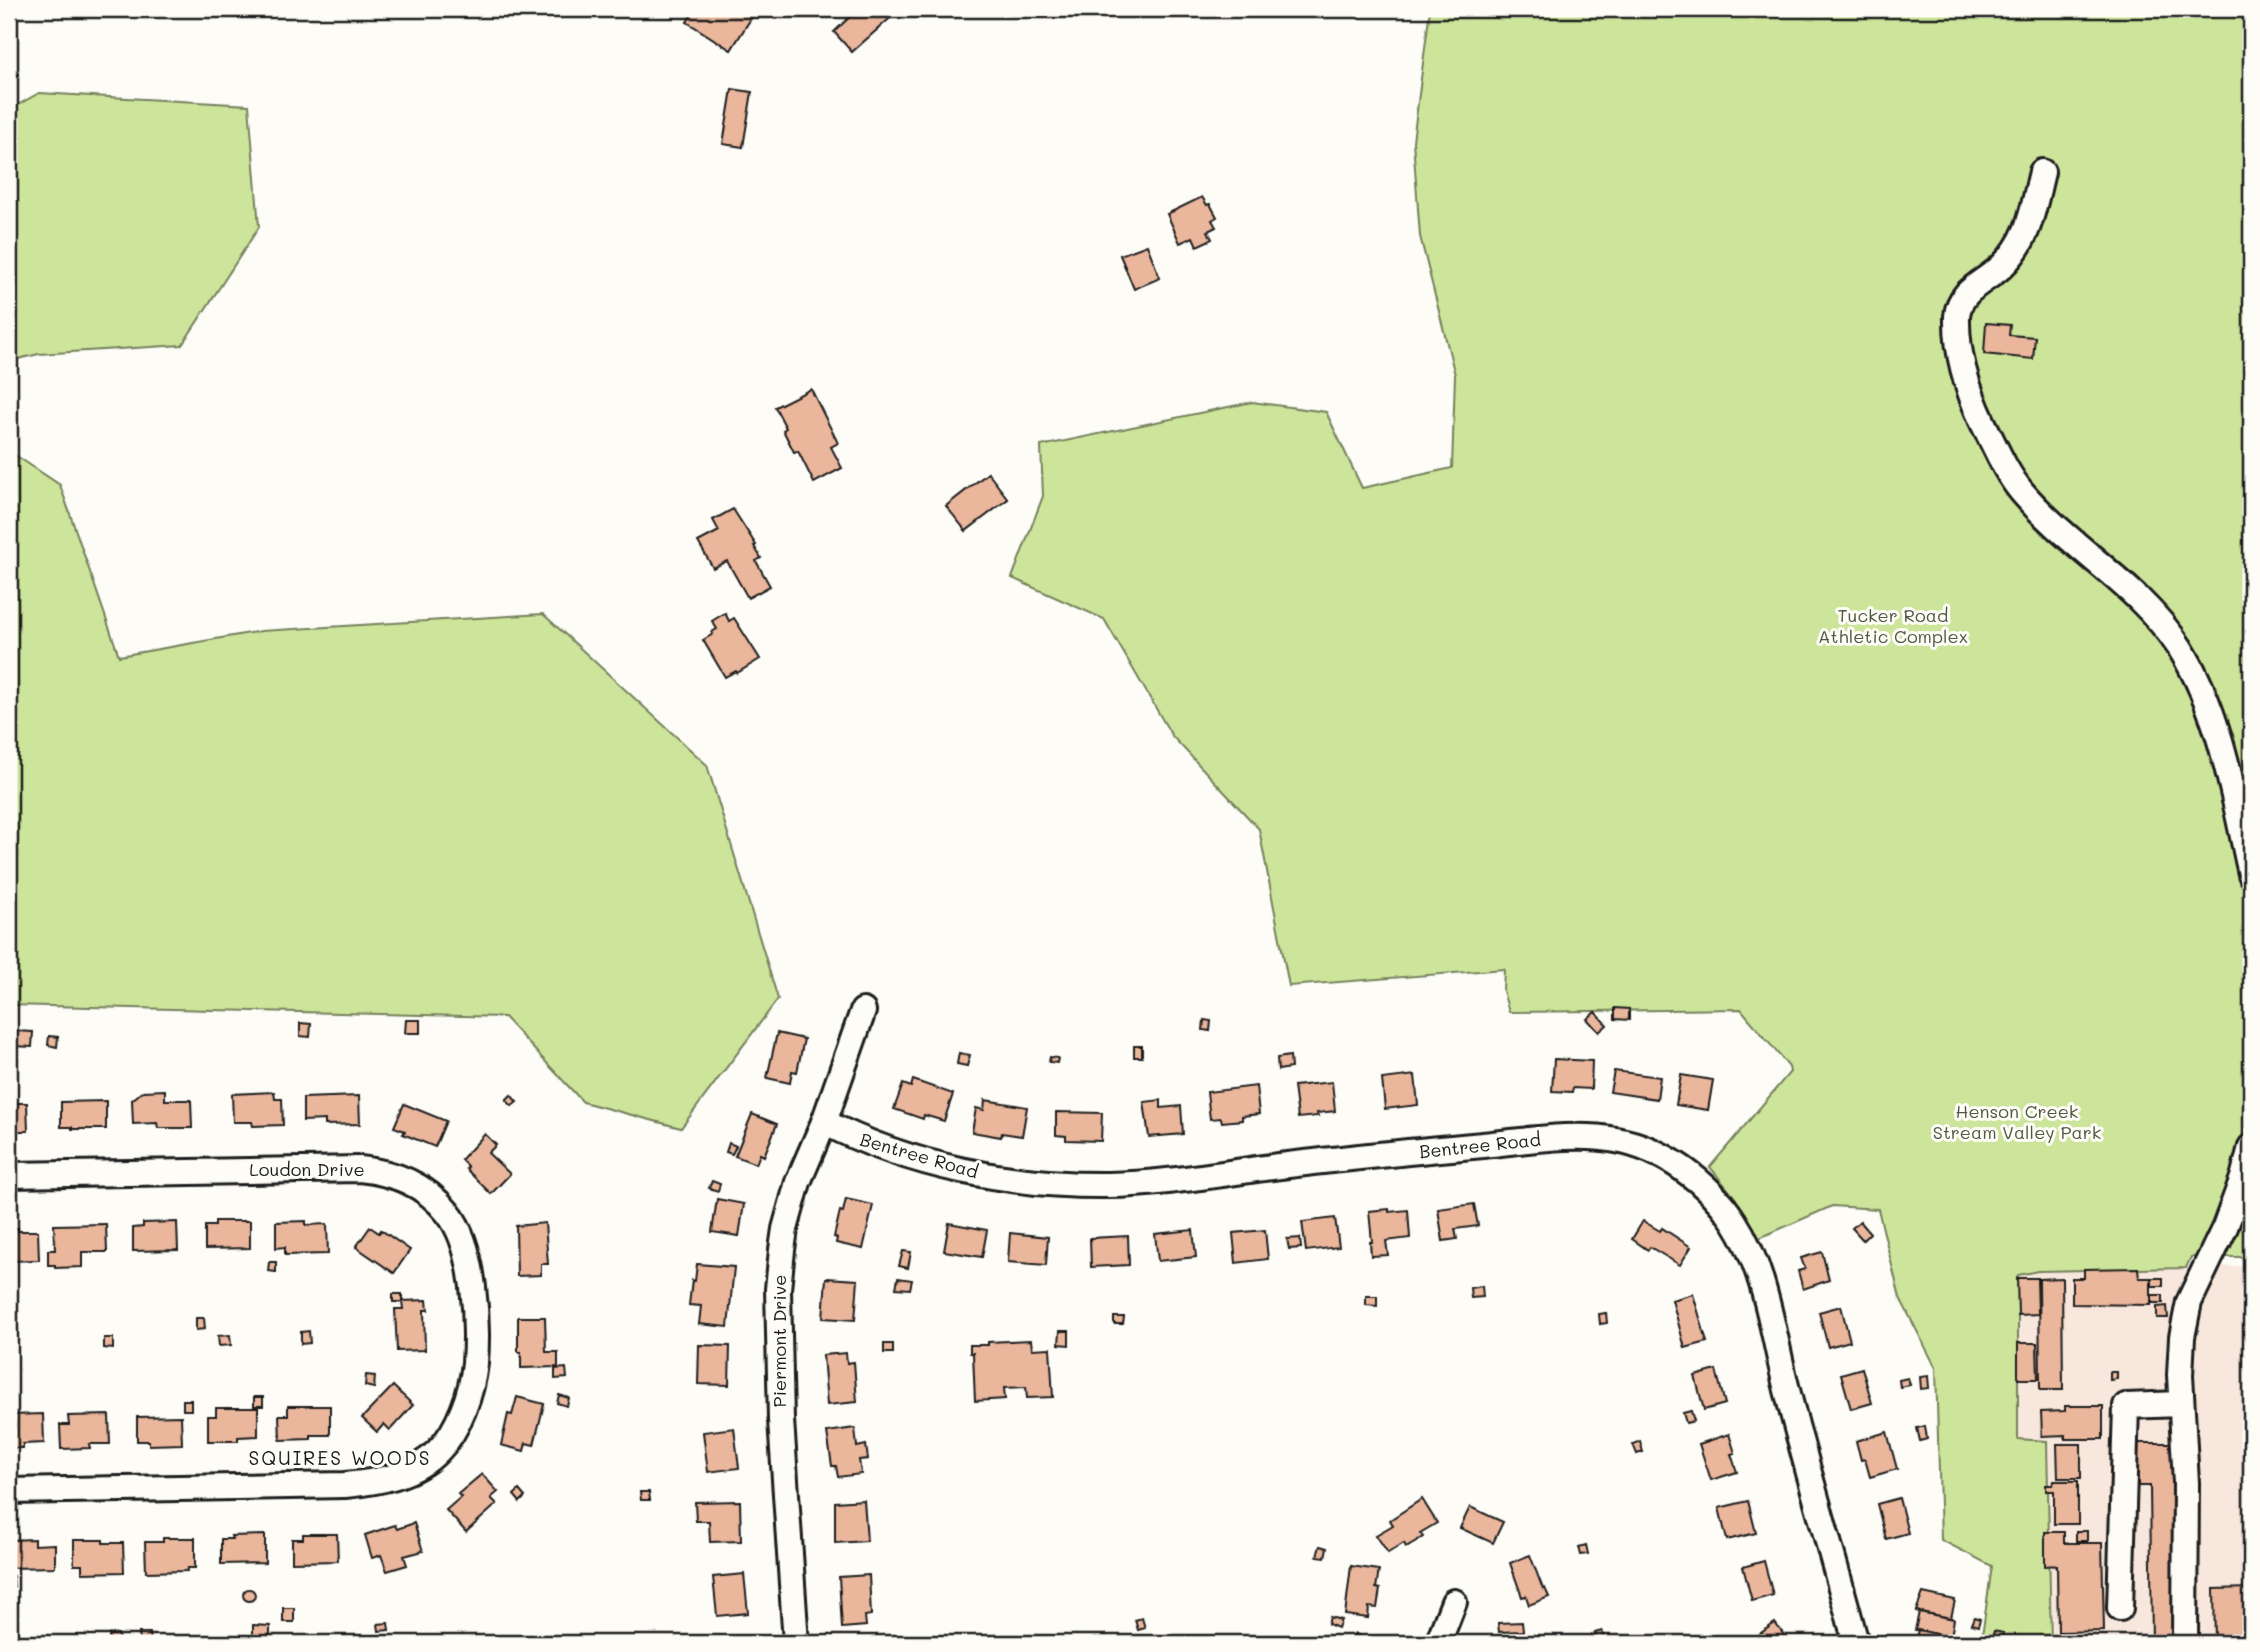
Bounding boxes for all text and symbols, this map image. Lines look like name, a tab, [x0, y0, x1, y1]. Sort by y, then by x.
park label: Tucker Road Athletic Complex	[1818, 603, 1968, 648]
park label: Henson Creek Stream Valley Park	[1933, 1099, 2101, 1144]
street label: Bentree Road	[857, 1127, 981, 1183]
street label: Bentree Road	[1418, 1127, 1542, 1163]
street label: Loudon Drive	[249, 1157, 365, 1181]
street label: Piermont Drive	[767, 1275, 791, 1407]
district label: SQUIRES WOODS	[249, 1445, 431, 1470]

